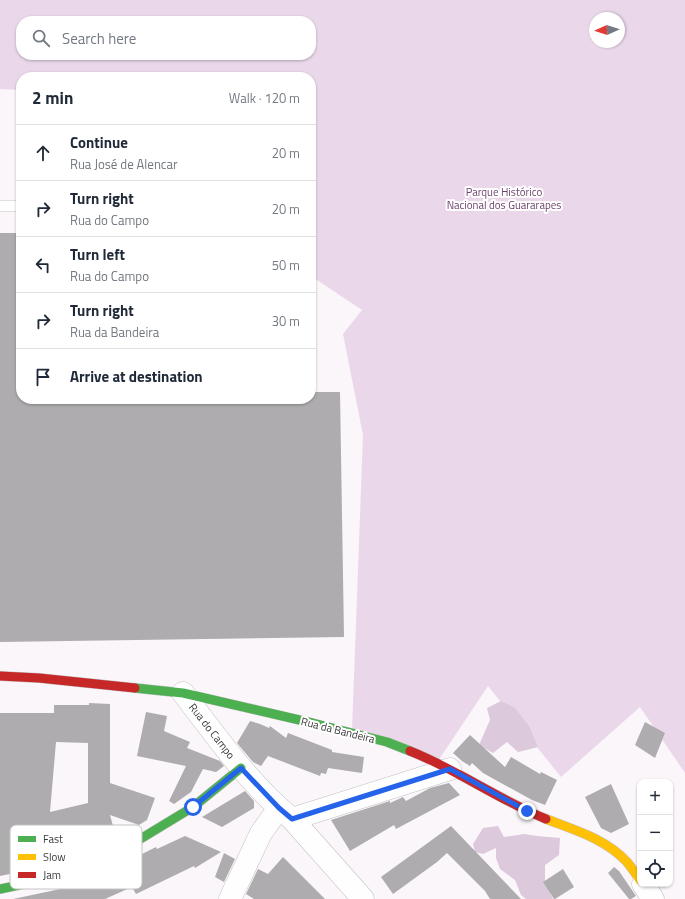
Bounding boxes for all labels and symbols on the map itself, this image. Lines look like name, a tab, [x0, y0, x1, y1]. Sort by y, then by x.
north arrow	[589, 12, 625, 48]
park label: Parque Histórico Nacional dos Guararapes	[447, 184, 561, 213]
street label: Rua do Campo	[185, 700, 239, 762]
street label: Rua da Bandeira	[299, 713, 377, 747]
route start	[184, 798, 202, 816]
route end	[518, 802, 536, 820]
legend	[10, 825, 142, 889]
text: Fast	[43, 831, 63, 847]
text: Slow	[43, 849, 66, 865]
text: Jam	[43, 867, 61, 883]

